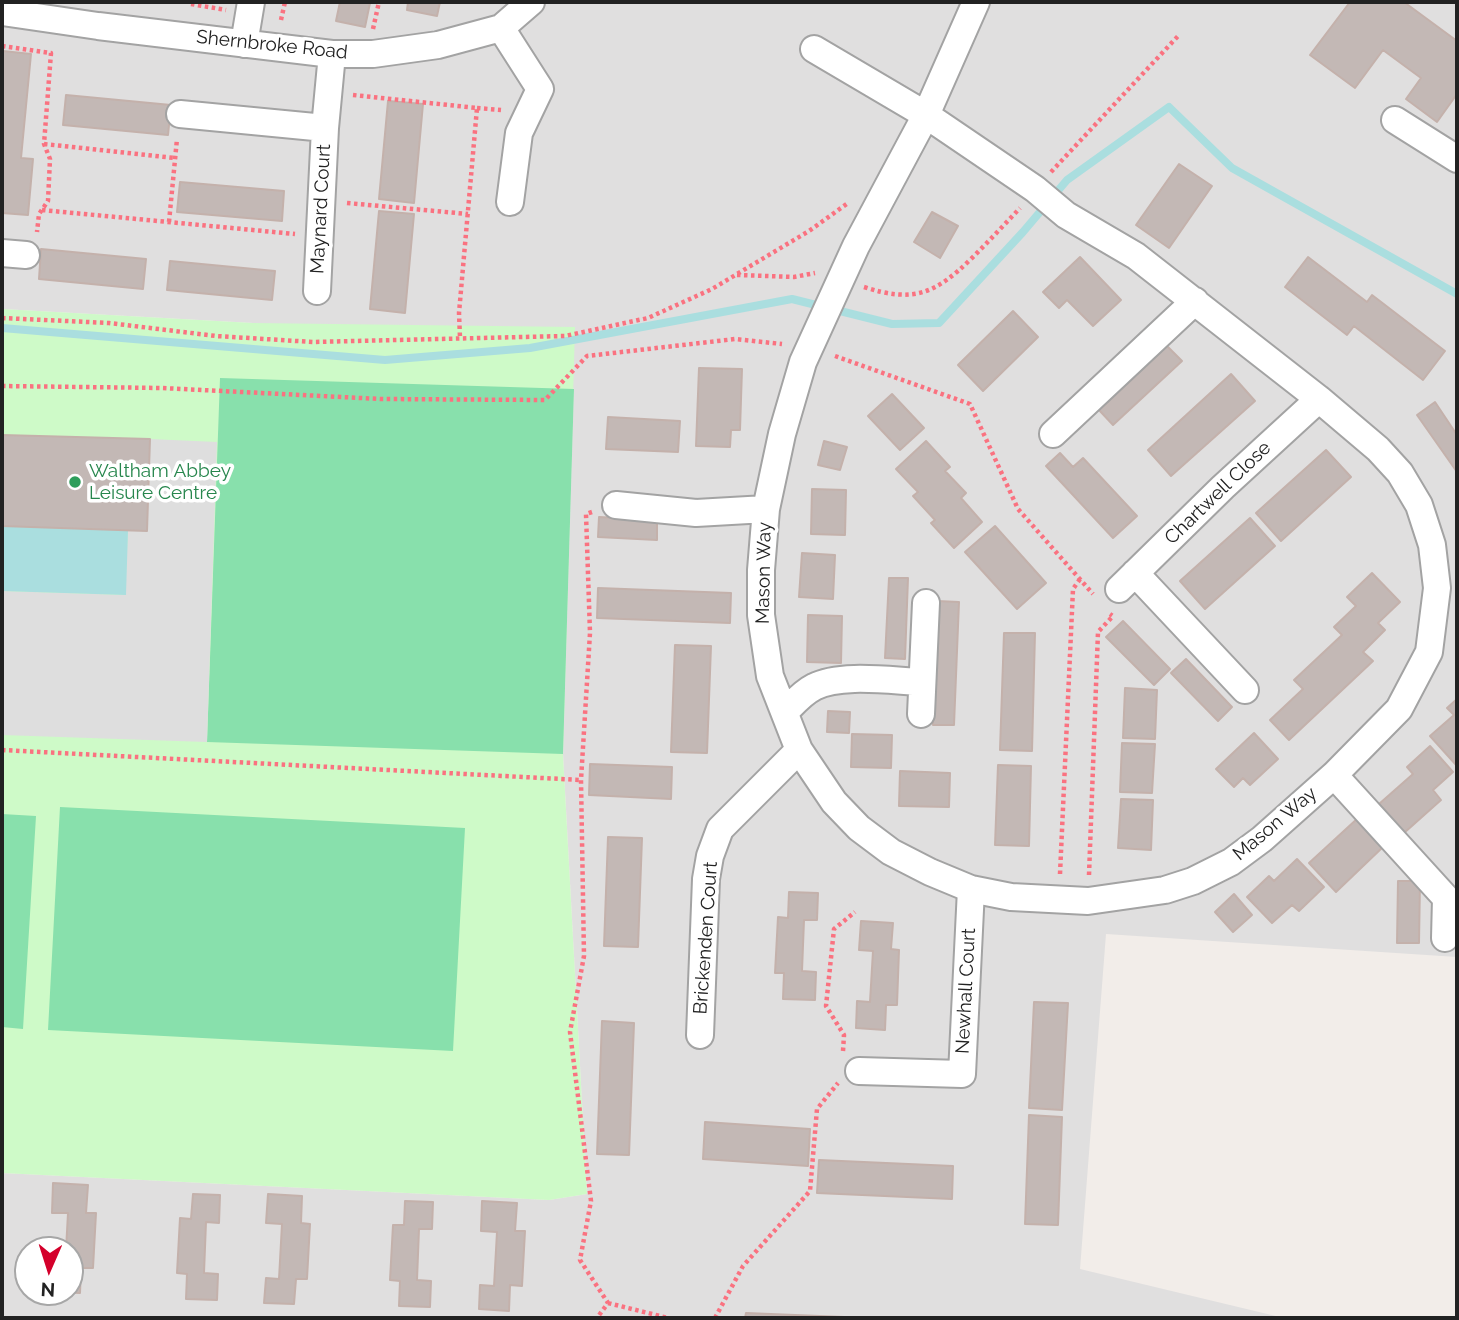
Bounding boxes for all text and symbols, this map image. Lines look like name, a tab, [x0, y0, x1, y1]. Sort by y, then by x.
street label: Shernbroke Road	[195, 26, 349, 64]
street label: Maynard Court	[306, 143, 336, 275]
street label: Chartwell Close	[1160, 437, 1276, 549]
place label: Waltham Abbey Leisure Centre	[89, 460, 231, 504]
marker: Waltham Abbey Leisure Centre	[67, 474, 83, 490]
street label: Mason Way	[752, 522, 776, 624]
street label: Mason Way	[1228, 782, 1322, 866]
street label: Brickenden Court	[689, 861, 723, 1015]
street label: Newhall Court	[951, 927, 981, 1055]
north arrow	[14, 1236, 84, 1306]
text: N	[40, 1279, 56, 1301]

